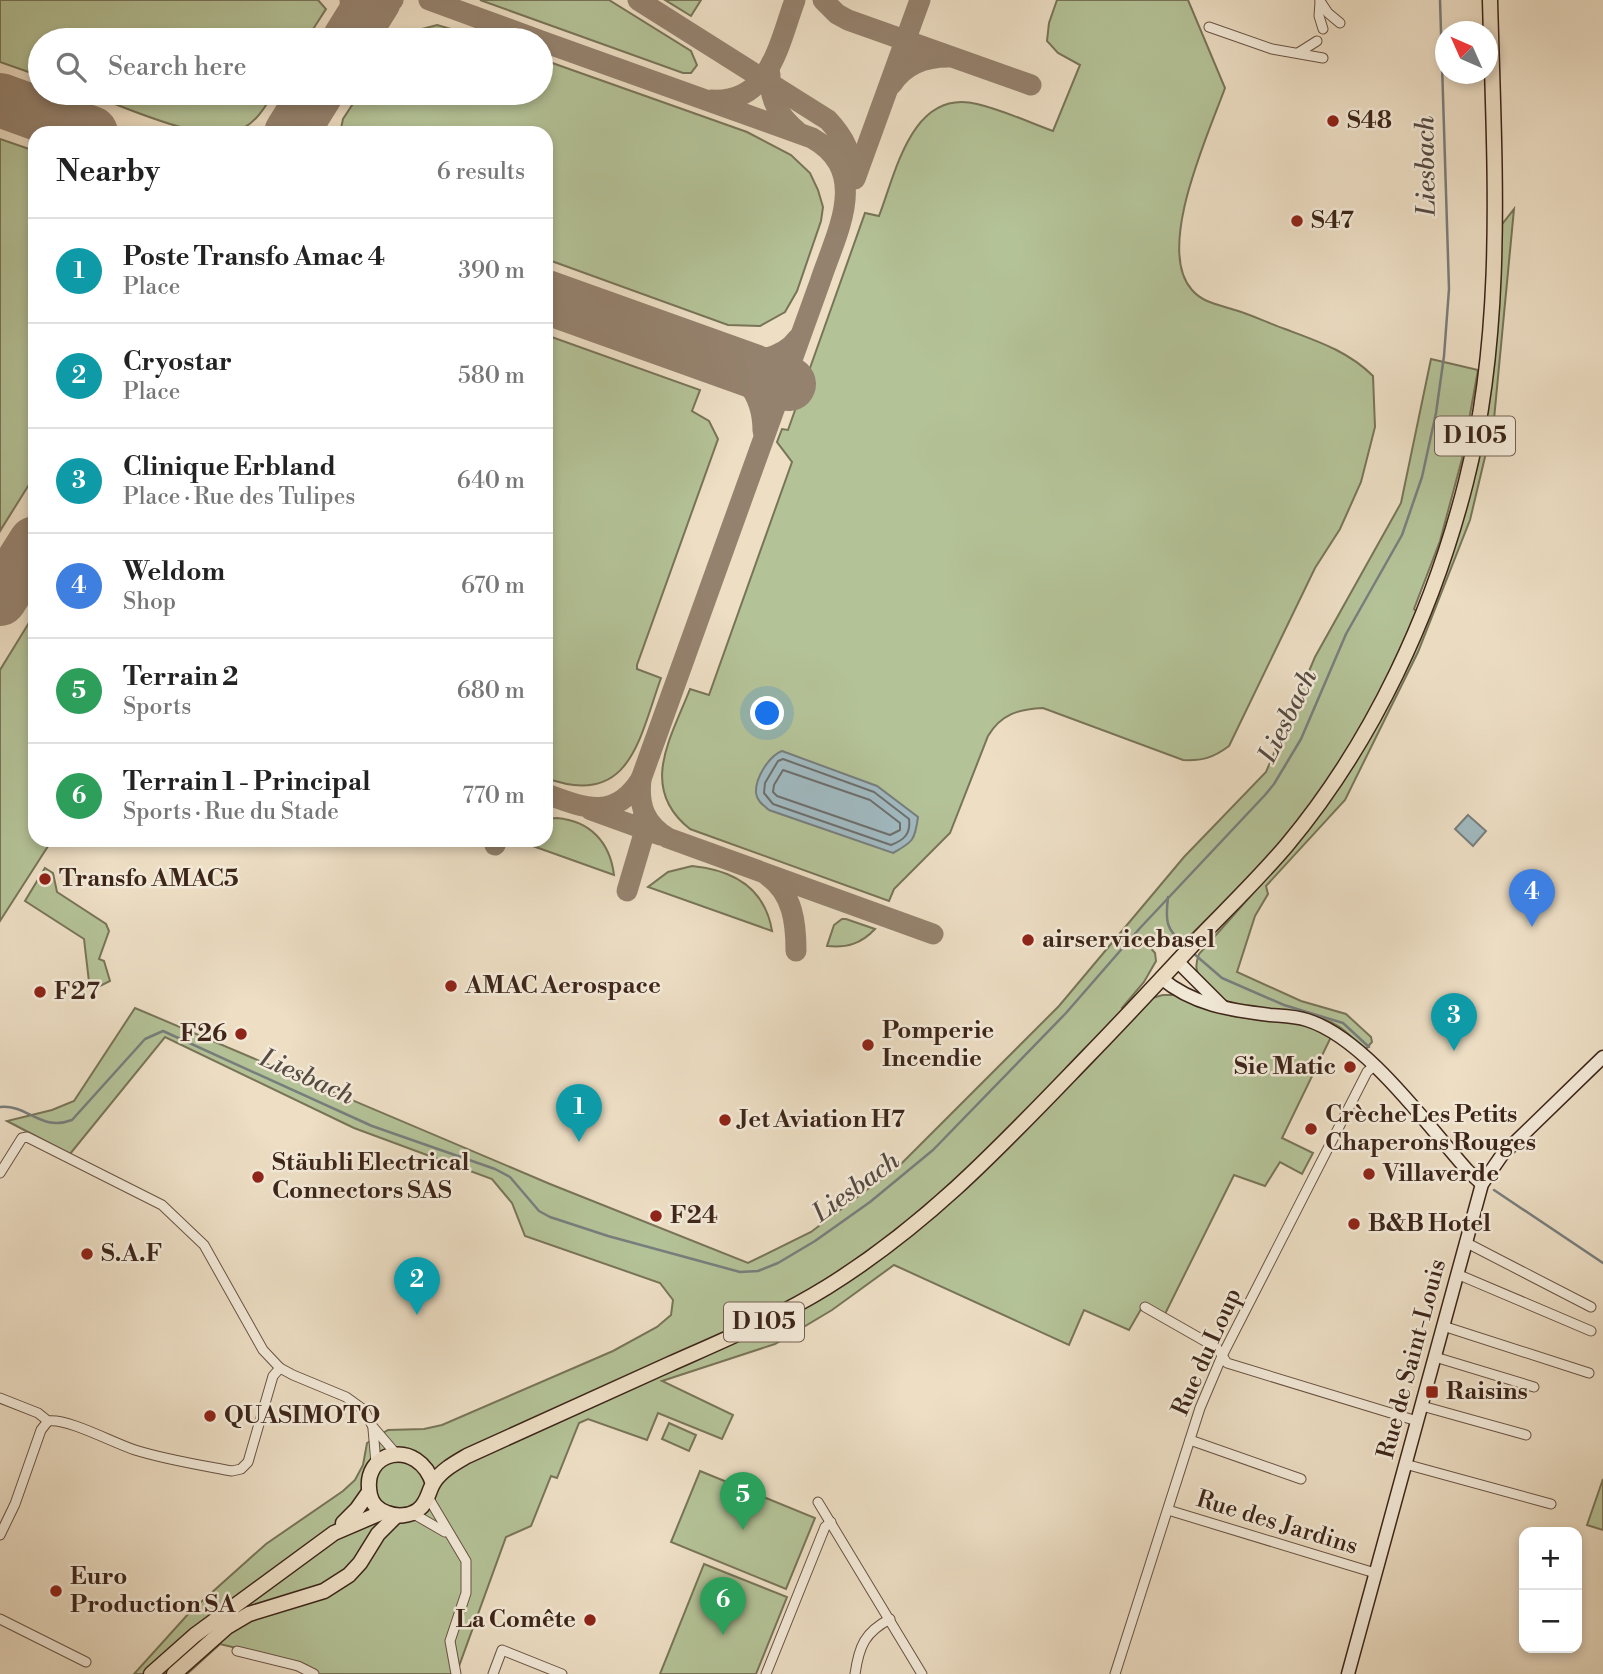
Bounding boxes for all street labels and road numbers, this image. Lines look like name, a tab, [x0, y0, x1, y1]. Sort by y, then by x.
road number: D 105	[1435, 416, 1515, 456]
street label: Rue de Saint-Louis	[1371, 1256, 1453, 1462]
street label: Rue du Loup	[1166, 1284, 1248, 1420]
road number: D 105	[724, 1302, 804, 1342]
street label: Rue des Jardins	[1193, 1484, 1361, 1562]

